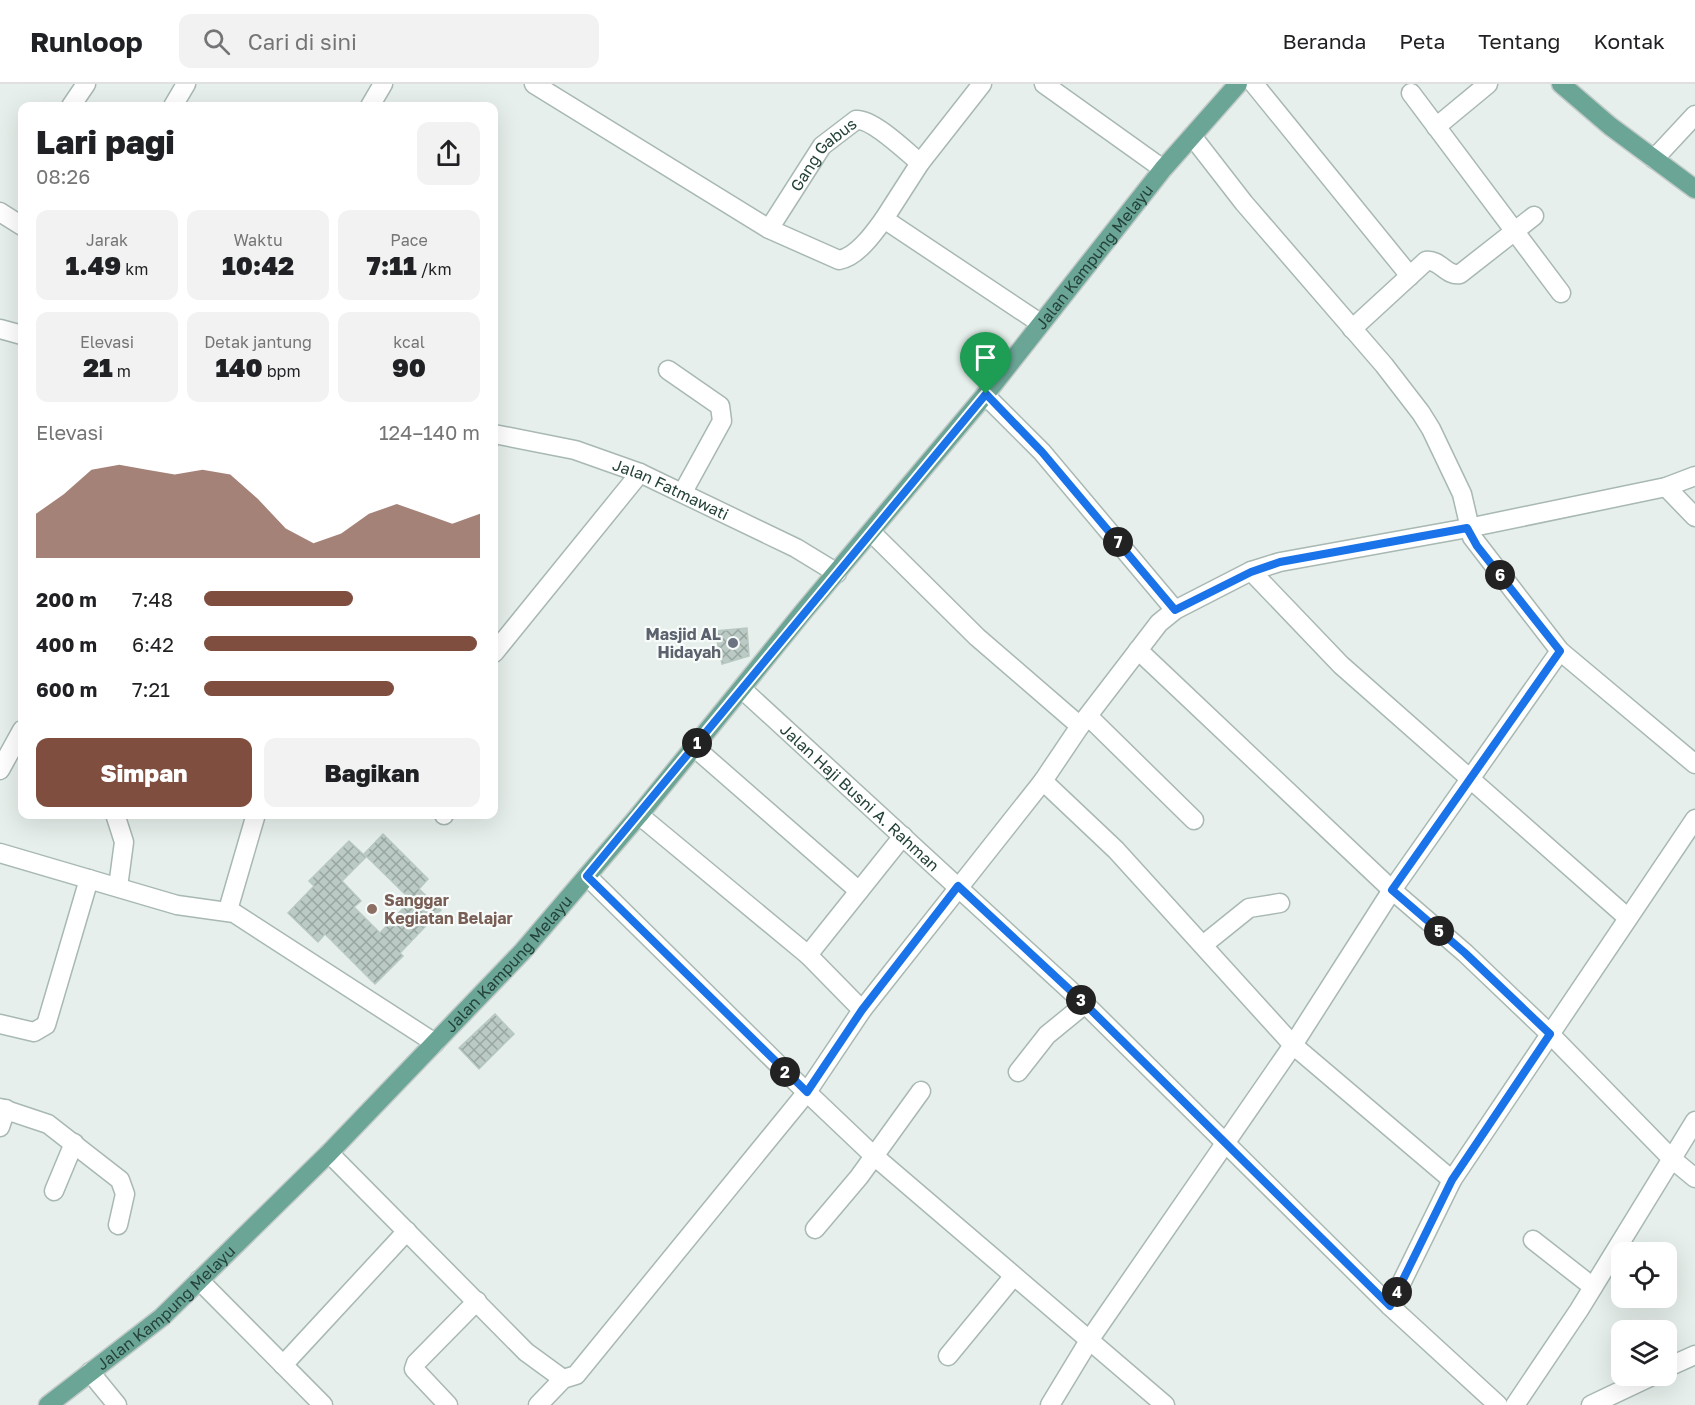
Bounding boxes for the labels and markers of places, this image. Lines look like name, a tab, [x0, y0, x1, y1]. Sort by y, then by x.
pin	[960, 332, 1011, 394]
pin: 7	[1103, 527, 1133, 557]
pin: 6	[1485, 560, 1515, 590]
place label: Masjid AL Hidayah	[645, 624, 721, 662]
marker: Masjid AL Hidayah	[726, 636, 740, 650]
pin: 1	[682, 728, 712, 758]
place label: Sanggar Kegiatan Belajar	[384, 890, 513, 928]
marker: Sanggar Kegiatan Belajar	[365, 902, 379, 916]
pin: 5	[1424, 916, 1454, 946]
pin: 3	[1066, 985, 1096, 1015]
pin: 2	[770, 1057, 800, 1087]
pin: 4	[1382, 1277, 1412, 1307]

